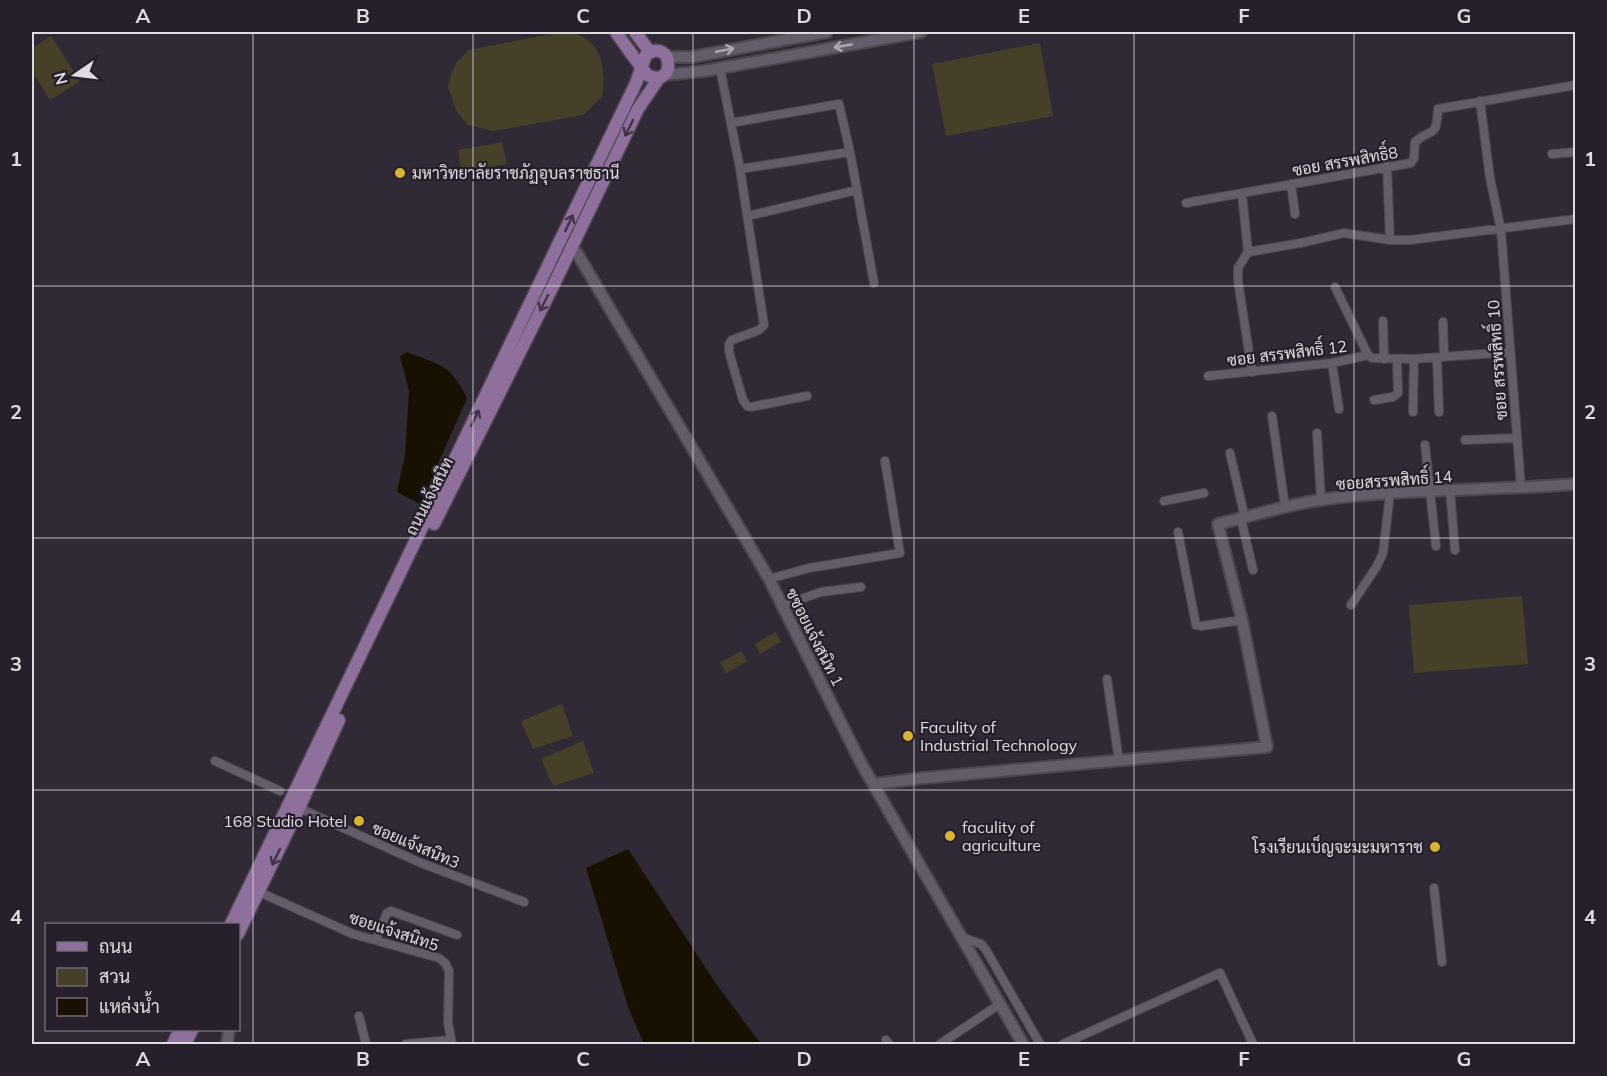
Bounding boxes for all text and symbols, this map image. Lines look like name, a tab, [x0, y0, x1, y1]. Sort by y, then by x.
text: A	[136, 3, 151, 28]
text: B	[356, 3, 370, 28]
text: C	[576, 3, 590, 28]
text: D	[796, 3, 812, 28]
text: E	[1018, 3, 1030, 28]
text: F	[1238, 3, 1250, 28]
text: G	[1457, 3, 1471, 28]
one-way arrow	[833, 41, 853, 52]
one-way arrow	[715, 44, 734, 55]
north arrow	[45, 45, 105, 105]
text: N	[49, 70, 72, 87]
one-way arrow	[623, 118, 634, 136]
street label: ซอย สรรพสิทธิ์8	[1290, 138, 1399, 180]
text: 1	[10, 146, 22, 171]
text: 1	[1584, 146, 1596, 171]
place label: มหาวิทยาลัยราชภัฏอุบลราชธานี	[412, 162, 619, 185]
marker: มหาวิทยาลัยราชภัฏอุบลราชธานี	[393, 166, 407, 180]
one-way arrow	[563, 215, 575, 233]
one-way arrow	[538, 294, 549, 312]
street label: ซอย สรรพสิทธิ์ 10	[1479, 299, 1511, 421]
street label: ซอย สรรพสิทธิ์ 12	[1225, 331, 1348, 370]
text: 2	[10, 399, 22, 424]
text: 2	[1584, 399, 1596, 424]
one-way arrow	[469, 409, 481, 427]
street label: ถนนแจ้งสนิท	[401, 454, 457, 538]
street label: ซอยสรรพสิทธิ์ 14	[1335, 462, 1453, 494]
street label: ซซอยแจ้งสนิท 1	[782, 585, 848, 689]
text: 3	[10, 651, 22, 676]
text: 3	[1584, 651, 1596, 676]
place label: Faculity of Industrial Technology	[920, 717, 1078, 755]
marker: Faculity of Industrial Technology	[901, 729, 915, 743]
place label: 168 Studio Hotel	[223, 811, 347, 831]
marker: 168 Studio Hotel	[352, 814, 366, 828]
place label: faculity of agriculture	[962, 817, 1041, 855]
street label: ซอยแจ้งสนิท3	[369, 818, 463, 872]
marker: faculity of agriculture	[943, 829, 957, 843]
place label: โรงเรียนเบ็ญจะมะมหาราช	[1252, 834, 1423, 857]
marker: โรงเรียนเบ็ญจะมะมหาราช	[1428, 840, 1442, 854]
one-way arrow	[269, 847, 281, 865]
text: 4	[10, 904, 22, 929]
text: 4	[1584, 904, 1596, 929]
street label: ซอยแจ้งสนิท5	[346, 907, 442, 955]
legend	[45, 923, 240, 1031]
text: ถนน	[99, 935, 132, 958]
text: สวน	[99, 965, 130, 988]
text: แหล่งน้ำ	[99, 991, 160, 1018]
text: A	[136, 1046, 151, 1071]
text: B	[356, 1046, 370, 1071]
text: C	[576, 1046, 590, 1071]
text: D	[796, 1046, 812, 1071]
text: E	[1018, 1046, 1030, 1071]
text: F	[1238, 1046, 1250, 1071]
text: G	[1457, 1046, 1471, 1071]

